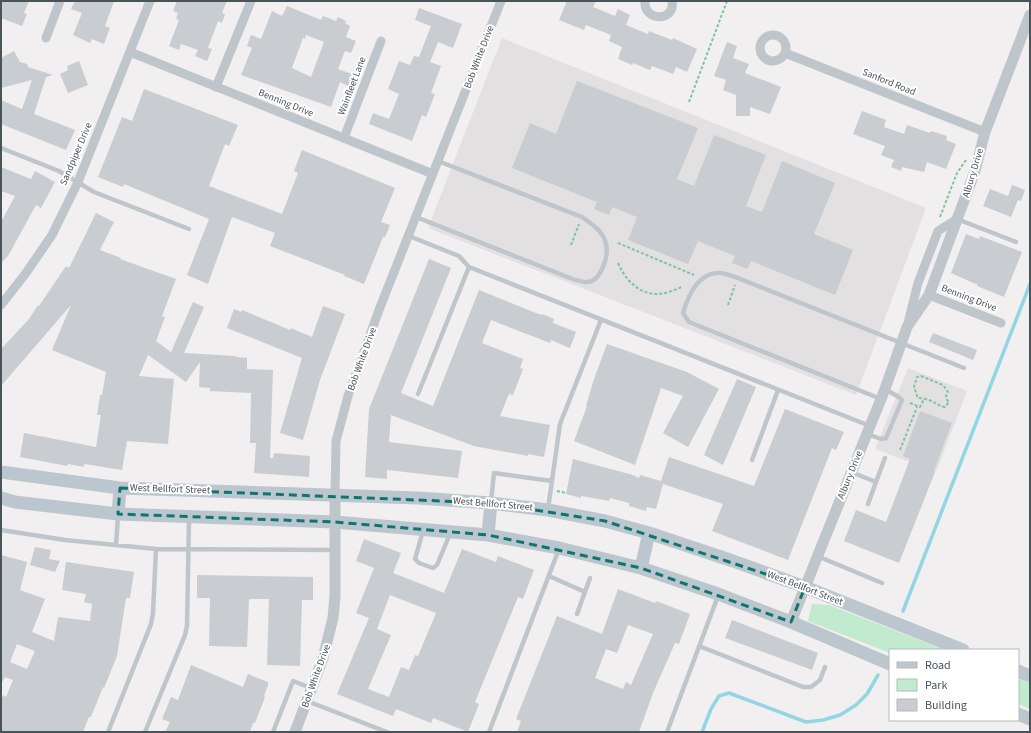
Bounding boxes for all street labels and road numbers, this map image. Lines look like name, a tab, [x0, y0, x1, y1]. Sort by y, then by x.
street label: Bob White Drive	[461, 23, 497, 91]
street label: Wainfleet Lane	[334, 55, 370, 117]
street label: Sanford Road	[860, 65, 918, 99]
street label: Benning Drive	[256, 86, 316, 120]
street label: Sandpiper Drive	[56, 120, 96, 188]
street label: Albury Drive	[959, 147, 987, 199]
street label: Benning Drive	[939, 281, 999, 315]
street label: Bob White Drive	[344, 325, 380, 393]
street label: Albury Drive	[834, 449, 866, 501]
street label: West Bellfort Street	[130, 481, 211, 497]
street label: West Bellfort Street	[452, 494, 534, 515]
street label: West Bellfort Street	[765, 567, 846, 609]
street label: Bob White Drive	[298, 642, 334, 710]

